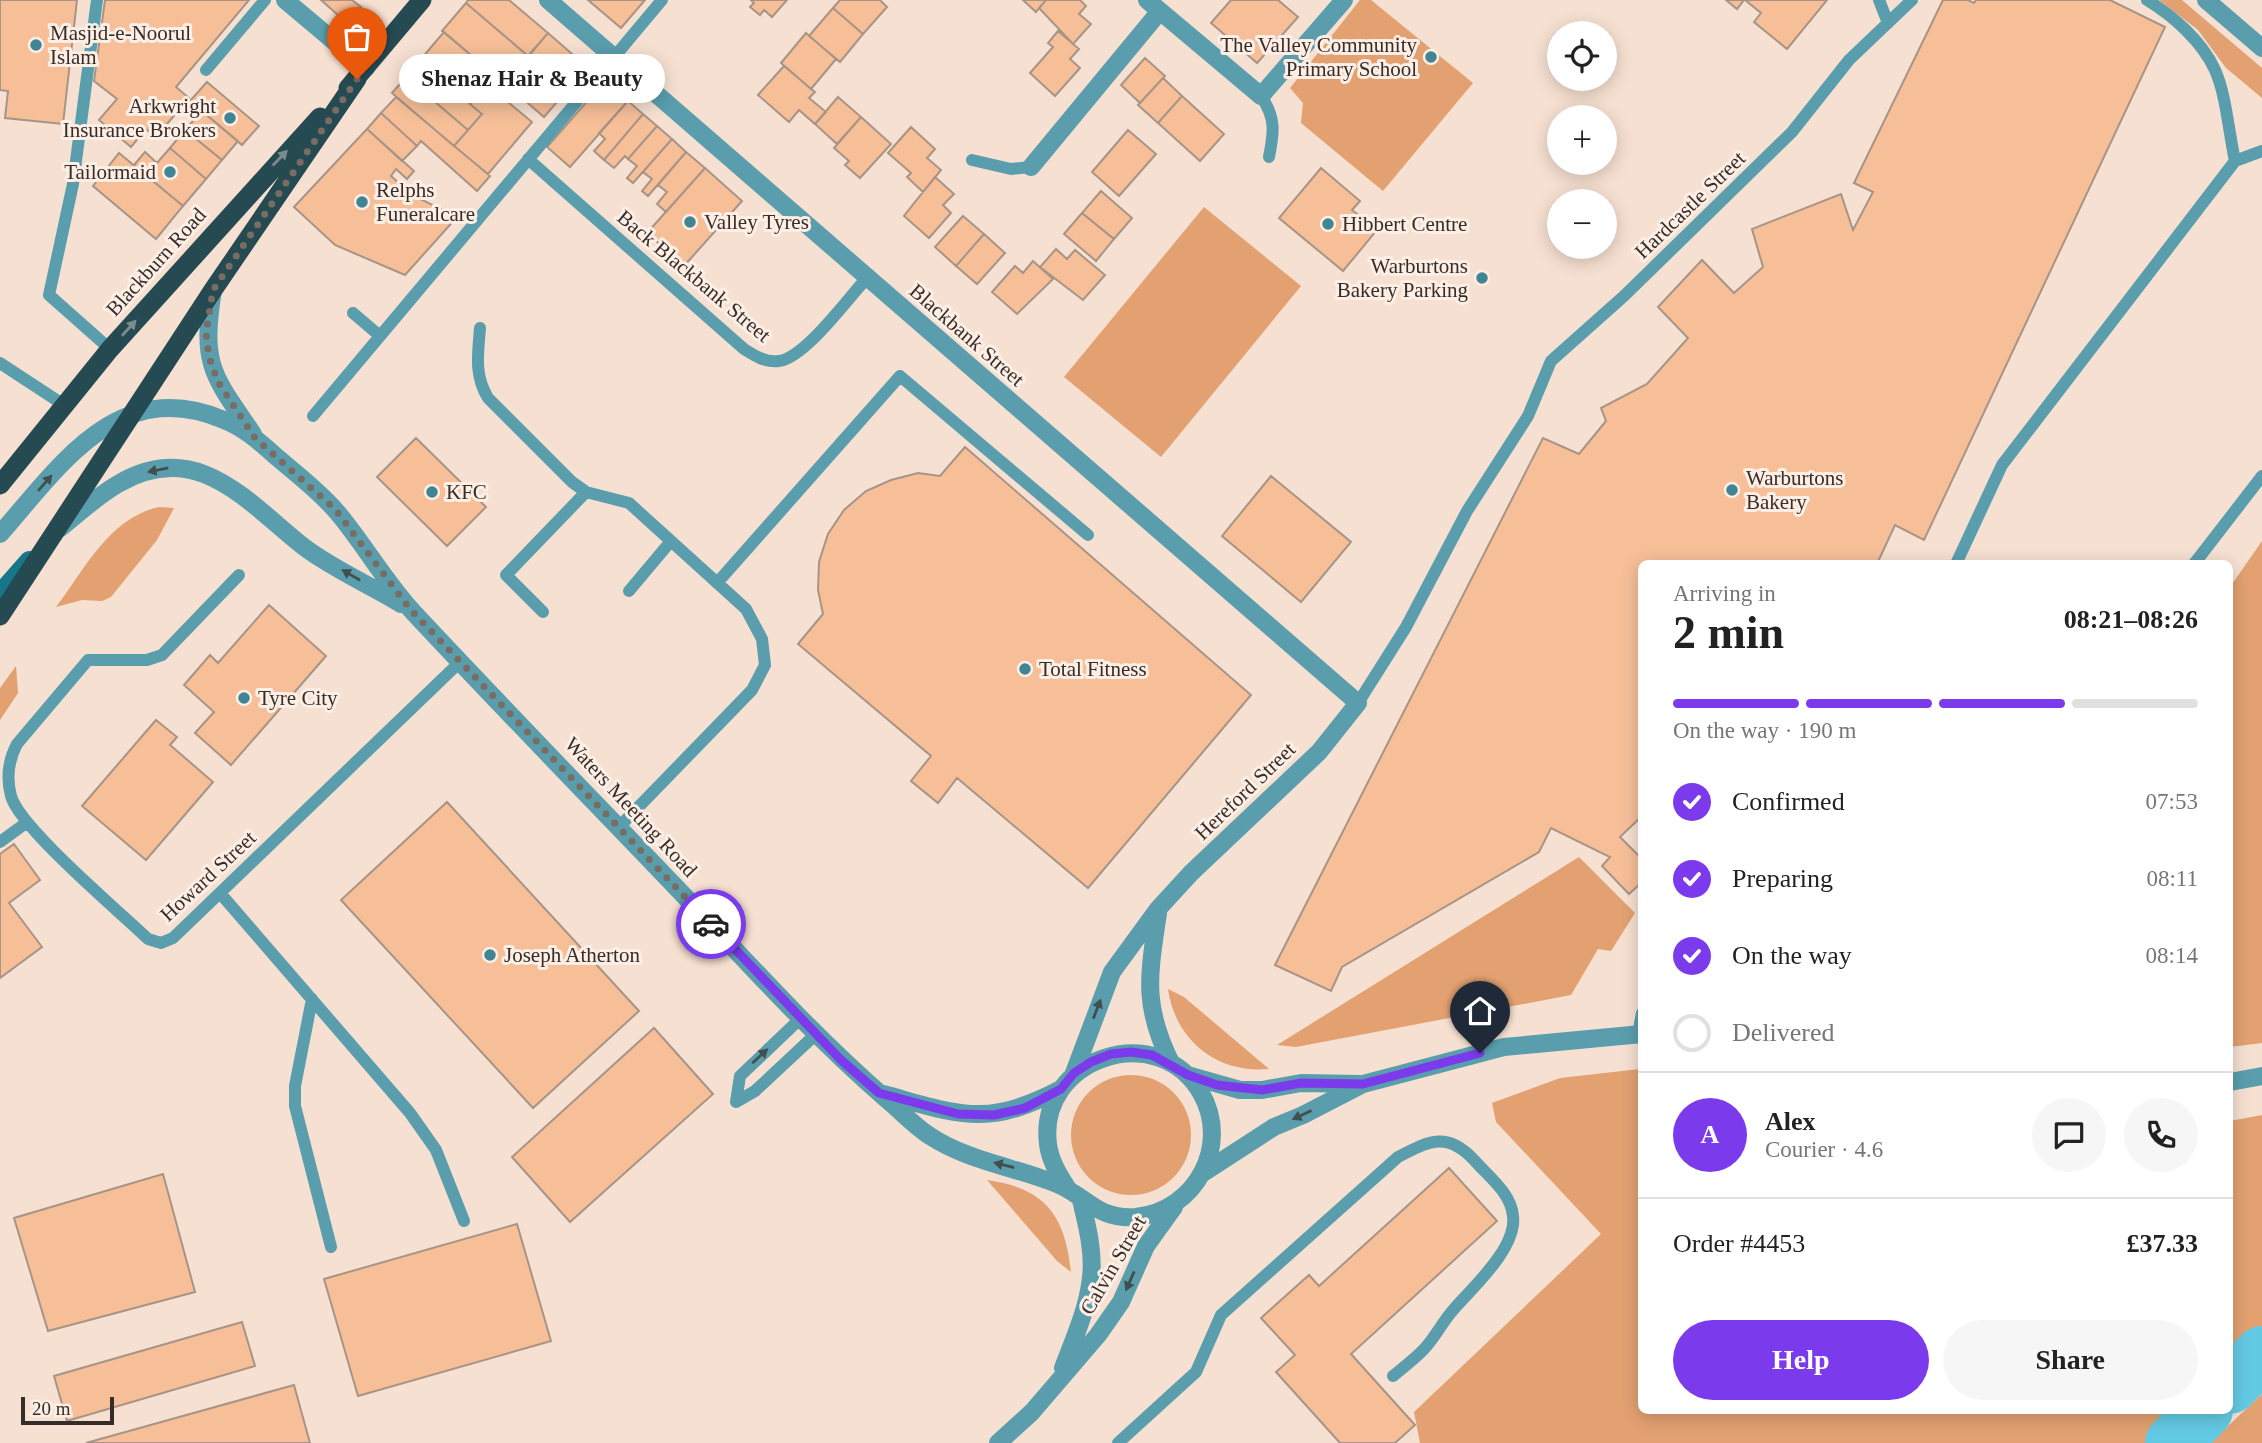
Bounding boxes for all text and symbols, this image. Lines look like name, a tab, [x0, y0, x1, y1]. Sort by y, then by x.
pin	[327, 7, 387, 79]
icon: bag	[338, 18, 376, 56]
place label: Masjid-e-Noorul Islam	[50, 21, 191, 69]
map controls	[1547, 21, 1617, 259]
button: locate	[1547, 21, 1617, 91]
place label: The Valley Community Primary School	[1220, 33, 1417, 81]
marker: Masjid-e-Noorul Islam	[28, 37, 44, 53]
marker: The Valley Community Primary School	[1423, 49, 1439, 65]
callout: Shenaz Hair & Beauty	[399, 55, 665, 104]
text: Shenaz Hair & Beauty	[421, 66, 643, 91]
place label: Arkwright Insurance Brokers	[63, 94, 216, 142]
button: +	[1547, 105, 1617, 175]
marker: Arkwright Insurance Brokers	[222, 110, 238, 126]
street label: Hardcastle Street	[1630, 146, 1750, 264]
one-way arrow	[272, 150, 288, 167]
place label: Tailormaid	[64, 160, 156, 184]
marker: Tailormaid	[162, 164, 178, 180]
place label: Relphs Funeralcare	[376, 178, 475, 226]
button: −	[1547, 189, 1617, 259]
marker: Relphs Funeralcare	[354, 194, 370, 210]
street label: Blackburn Road	[101, 203, 211, 321]
street label: Back Blackbank Street	[613, 205, 776, 347]
place label: Valley Tyres	[704, 210, 809, 234]
place label: Hibbert Centre	[1342, 212, 1467, 236]
marker: Valley Tyres	[682, 214, 698, 230]
marker: Hibbert Centre	[1320, 216, 1336, 232]
place label: Warburtons Bakery Parking	[1337, 254, 1468, 302]
marker: Warburtons Bakery Parking	[1474, 270, 1490, 286]
street label: Blackbank Street	[905, 279, 1029, 391]
one-way arrow	[121, 319, 136, 336]
one-way arrow	[147, 465, 169, 476]
place label: Warburtons Bakery	[1746, 466, 1843, 514]
one-way arrow	[37, 474, 53, 492]
place label: KFC	[446, 480, 487, 504]
marker: Warburtons Bakery	[1724, 482, 1740, 498]
marker: KFC	[424, 484, 440, 500]
one-way arrow	[342, 569, 361, 581]
text: Arriving in	[1673, 581, 1776, 606]
text: 08:21–08:26	[2064, 605, 2198, 634]
text: 2 min	[1673, 607, 1784, 658]
place label: Total Fitness	[1039, 657, 1147, 681]
marker: Total Fitness	[1017, 661, 1033, 677]
place label: Tyre City	[258, 686, 338, 710]
marker: Tyre City	[236, 690, 252, 706]
text: On the way · 190 m	[1673, 718, 1856, 743]
street label: Waters Meeting Road	[560, 732, 702, 882]
street label: Hereford Street	[1190, 737, 1300, 845]
icon: check	[1673, 783, 1711, 821]
text: Confirmed	[1732, 787, 1845, 816]
text: 07:53	[2146, 789, 2198, 814]
street label: Howard Street	[155, 826, 261, 926]
icon: check	[1673, 860, 1711, 898]
text: Preparing	[1732, 864, 1833, 893]
text: 08:11	[2146, 866, 2198, 891]
courier	[676, 889, 746, 959]
icon: car	[692, 905, 730, 943]
icon: check	[1673, 937, 1711, 975]
text: On the way	[1732, 941, 1852, 970]
place label: Joseph Atherton	[504, 943, 640, 967]
text: 08:14	[2146, 943, 2198, 968]
marker: Joseph Atherton	[482, 947, 498, 963]
pin	[1450, 981, 1510, 1053]
icon: home	[1461, 992, 1499, 1030]
one-way arrow	[1092, 999, 1103, 1020]
text: Delivered	[1732, 1018, 1835, 1047]
one-way arrow	[752, 1048, 769, 1065]
button: chat	[2032, 1098, 2106, 1172]
button: phone	[2124, 1098, 2198, 1172]
text: Alex	[1765, 1107, 1816, 1136]
one-way arrow	[1292, 1109, 1312, 1121]
text: A	[1701, 1120, 1719, 1149]
text: Courier · 4.6	[1765, 1137, 1883, 1162]
one-way arrow	[993, 1159, 1015, 1170]
street label: Calvin Street	[1075, 1211, 1151, 1319]
text: Order #4453	[1673, 1229, 1805, 1258]
text: £37.33	[2127, 1229, 2198, 1258]
one-way arrow	[1124, 1271, 1136, 1291]
button: Help	[1673, 1320, 1929, 1400]
button: Share	[1943, 1320, 2198, 1400]
scale bar	[21, 1394, 114, 1426]
text: 20 m	[32, 1398, 71, 1419]

